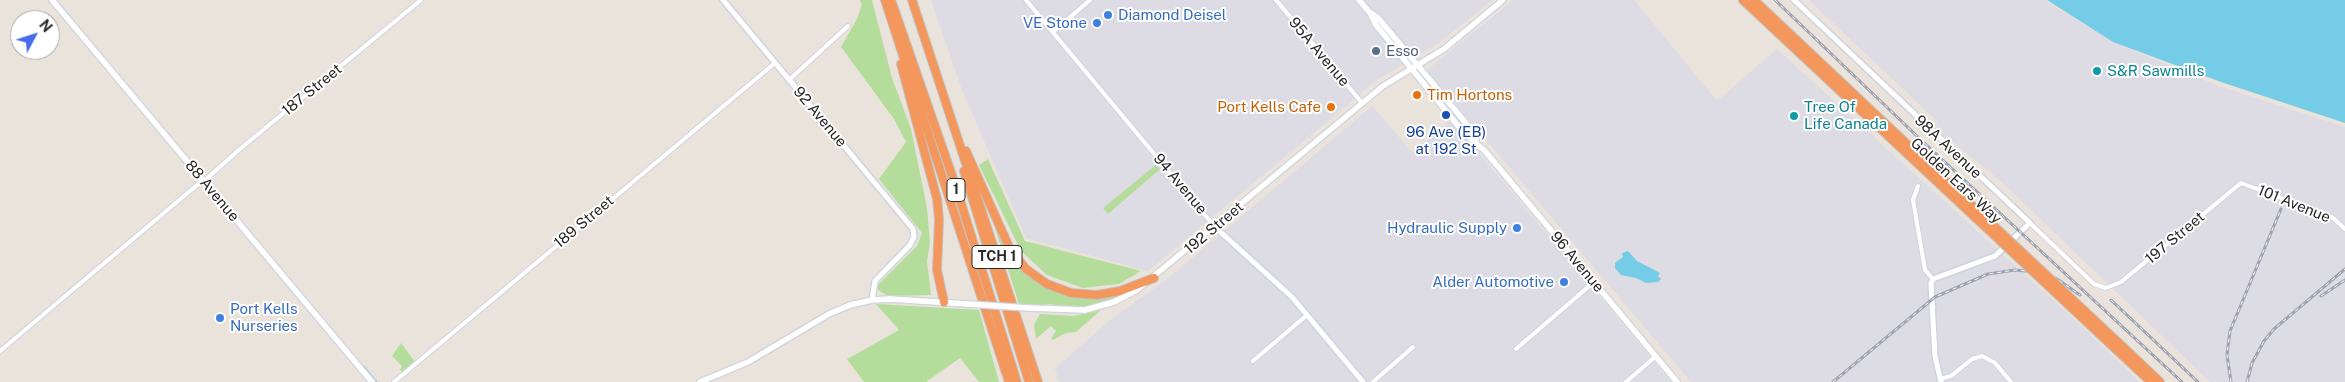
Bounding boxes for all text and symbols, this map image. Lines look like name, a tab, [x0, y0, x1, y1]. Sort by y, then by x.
place label: Diamond Deisel	[1118, 6, 1226, 24]
marker: Diamond Deisel	[1102, 9, 1114, 21]
north arrow	[10, 10, 60, 60]
place label: VE Stone	[1023, 14, 1087, 32]
street label: 95A Avenue	[1285, 14, 1353, 90]
text: N	[36, 17, 55, 35]
marker: VE Stone	[1091, 17, 1103, 29]
place label: Esso	[1386, 42, 1419, 60]
marker: Esso	[1370, 45, 1382, 57]
street label: 187 Street	[278, 60, 346, 120]
place label: S&R Sawmills	[2107, 62, 2204, 80]
marker: S&R Sawmills	[2091, 65, 2103, 77]
street label: 92 Avenue	[789, 83, 851, 151]
place label: Tim Hortons	[1427, 86, 1512, 104]
marker: Tim Hortons	[1411, 89, 1423, 101]
place label: Port Kells Cafe	[1217, 98, 1321, 116]
place label: Tree Of Life Canada	[1804, 98, 1887, 133]
marker: Port Kells Cafe	[1325, 101, 1337, 113]
marker: 96 Ave (EB) at 192 St	[1440, 109, 1452, 121]
marker: Tree Of Life Canada	[1788, 110, 1800, 122]
street label: 98A Avenue	[1911, 112, 1985, 182]
place label: 96 Ave (EB) at 192 St	[1406, 123, 1486, 158]
street label: Golden Ears Way	[1907, 134, 2005, 228]
street label: 94 Avenue	[1149, 150, 1211, 218]
street label: 88 Avenue	[181, 157, 243, 225]
road number: 1	[947, 178, 965, 202]
street label: 101 Avenue	[2255, 181, 2333, 227]
street label: 189 Street	[550, 192, 618, 252]
street label: 192 Street	[1181, 198, 1247, 258]
street label: 197 Street	[2142, 208, 2208, 268]
place label: Hydraulic Supply	[1387, 219, 1507, 237]
marker: Hydraulic Supply	[1511, 222, 1523, 234]
street label: 96 Avenue	[1546, 228, 1608, 296]
road number: TCH 1	[972, 246, 1022, 268]
place label: Alder Automotive	[1432, 273, 1554, 291]
marker: Alder Automotive	[1558, 276, 1570, 288]
place label: Port Kells Nurseries	[230, 300, 298, 335]
marker: Port Kells Nurseries	[214, 312, 226, 324]

